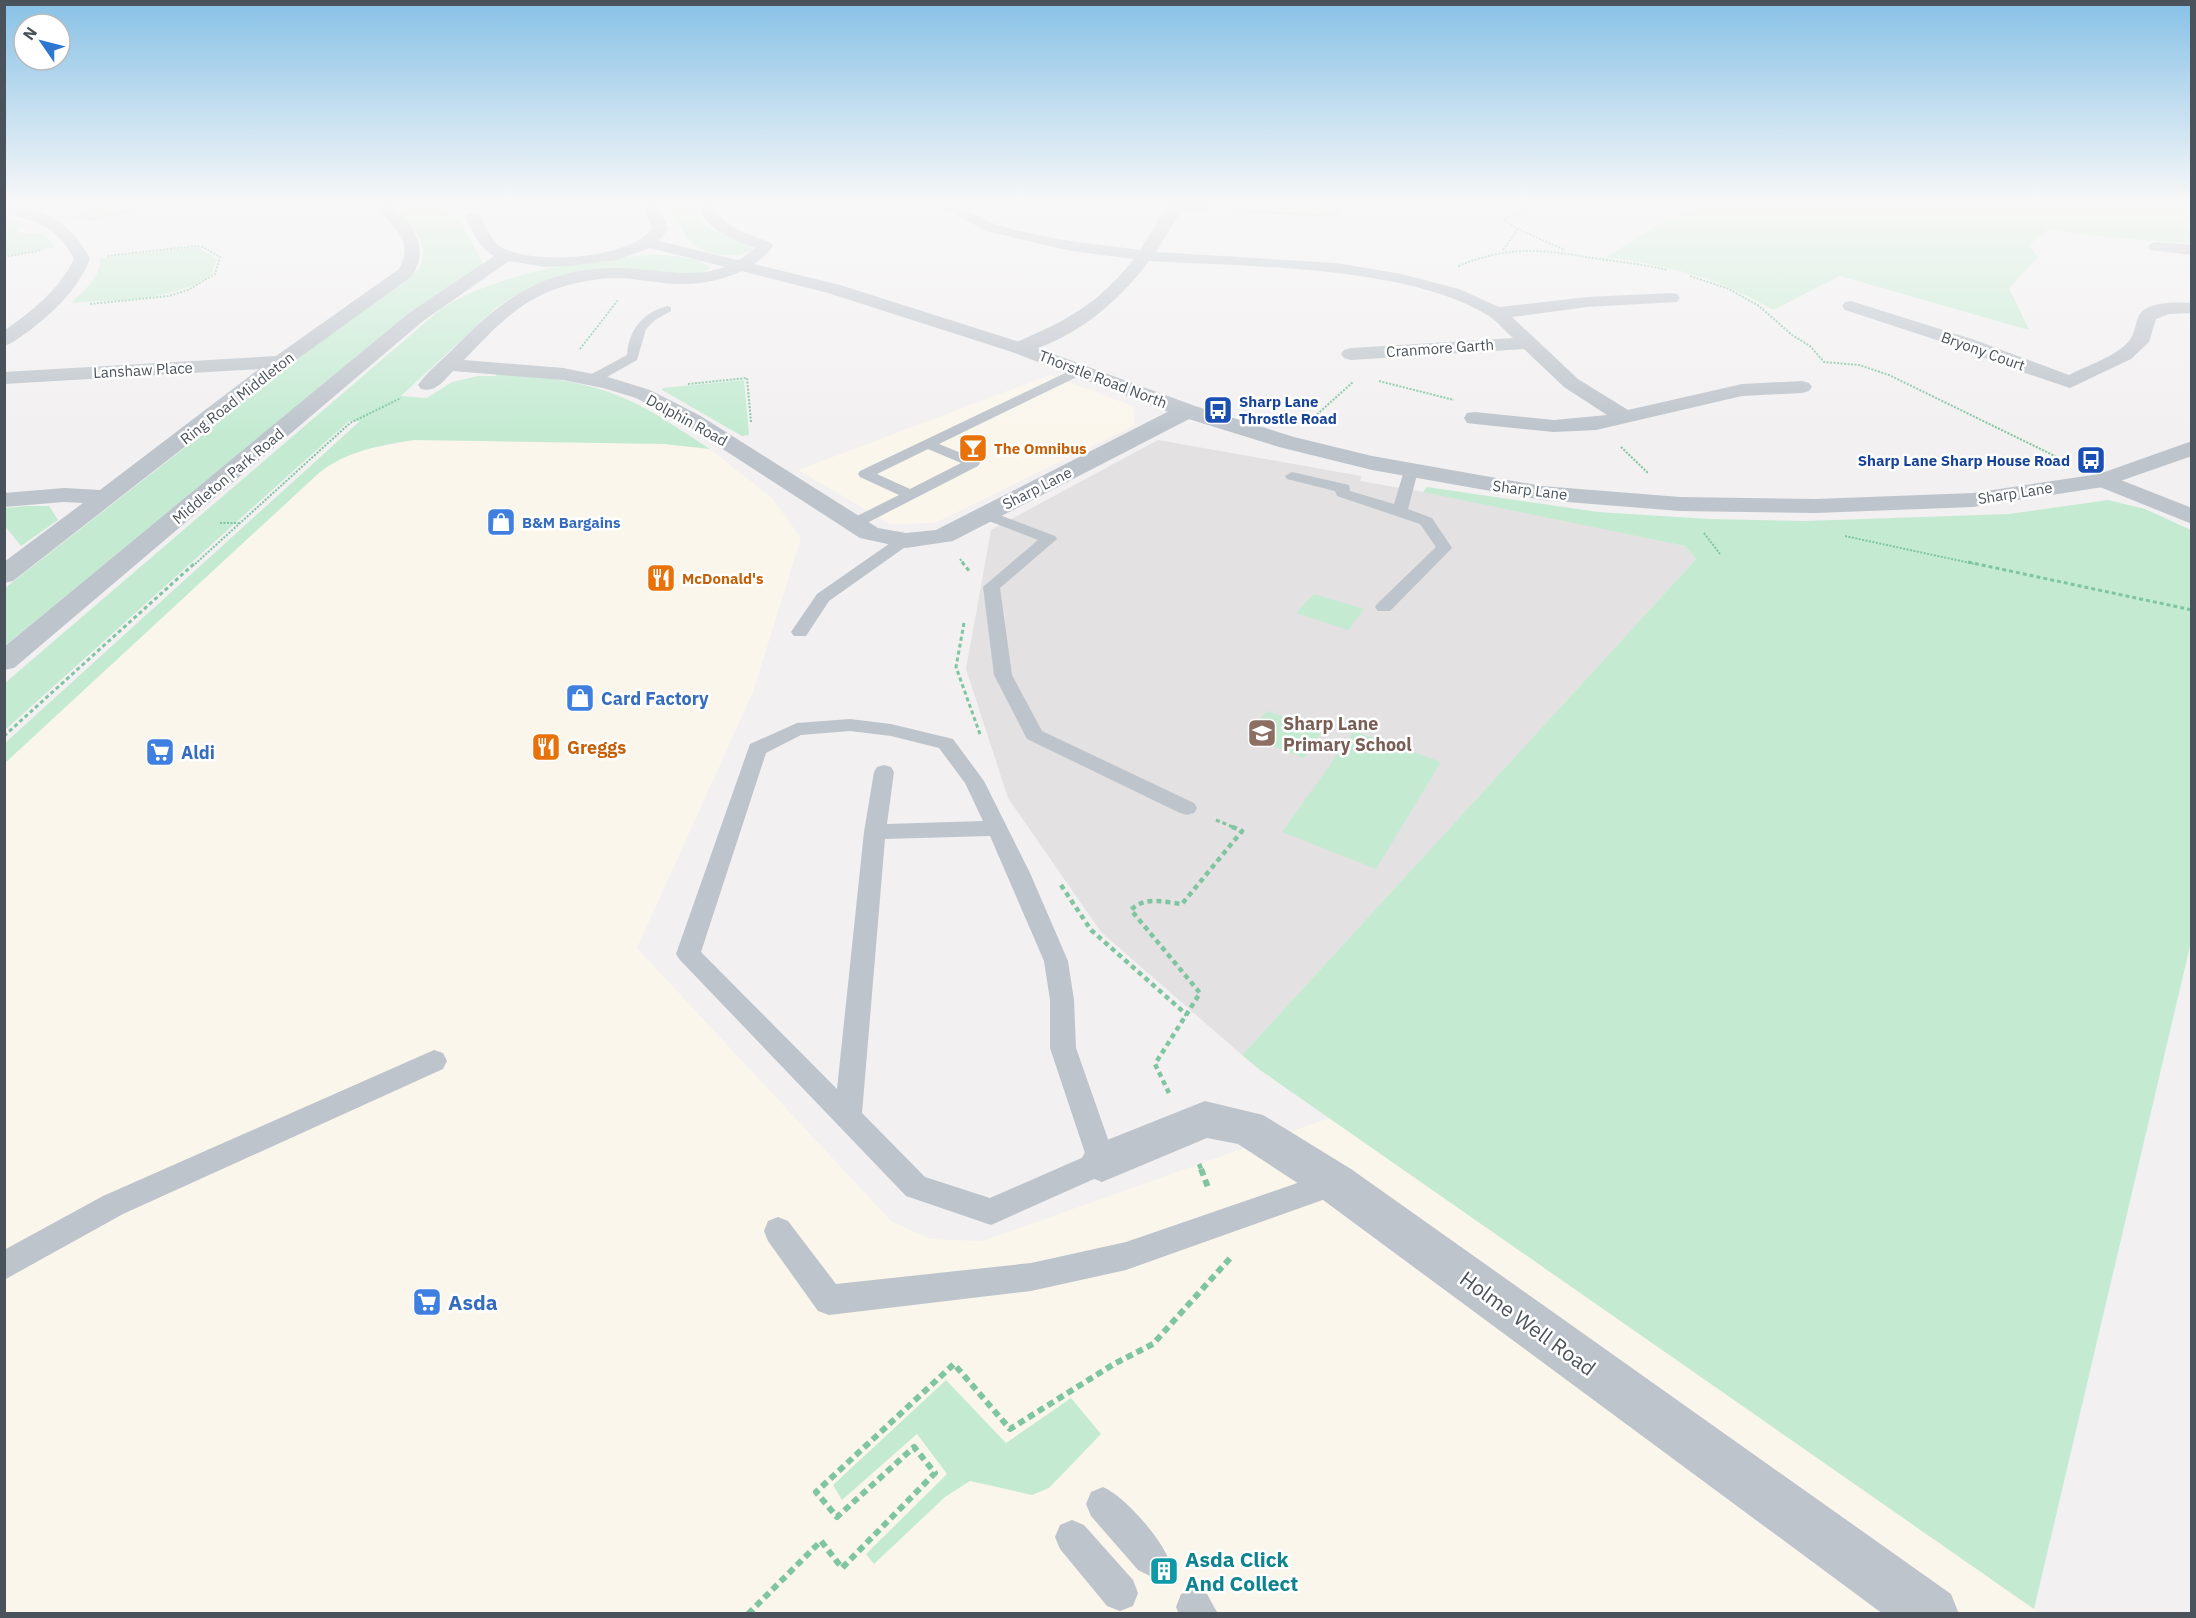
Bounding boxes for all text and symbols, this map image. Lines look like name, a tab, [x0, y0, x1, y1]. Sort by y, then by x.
north arrow	[12, 12, 72, 72]
text: N	[18, 23, 41, 44]
street label: Bryony Court	[1939, 327, 2027, 375]
street label: Cranmore Garth	[1386, 335, 1494, 361]
street label: Thorstle Road North	[1036, 346, 1170, 412]
street label: Ring Road Middleton	[176, 348, 298, 448]
street label: Lanshaw Place	[93, 358, 193, 382]
street label: Dolphin Road	[643, 390, 731, 450]
place label: Sharp Lane Throstle Road	[1239, 392, 1337, 428]
bus stop icon: Sharp Lane Throstle Road	[1202, 394, 1234, 426]
street label: Middleton Park Road	[168, 424, 288, 528]
bar icon: The Omnibus	[957, 432, 989, 464]
place label: The Omnibus	[994, 439, 1087, 458]
bus stop icon: Sharp Lane Sharp House Road	[2075, 444, 2107, 476]
place label: Sharp Lane Sharp House Road	[1858, 451, 2070, 470]
street label: Sharp Lane	[999, 462, 1075, 514]
street label: Sharp Lane	[1491, 476, 1569, 504]
street label: Sharp Lane	[1976, 478, 2054, 508]
shop icon: B&M Bargains	[485, 506, 517, 538]
place label: B&M Bargains	[522, 513, 621, 532]
restaurant icon: McDonald's	[645, 562, 677, 594]
place label: McDonald's	[682, 569, 764, 588]
shop icon: Card Factory	[564, 682, 596, 714]
place label: Card Factory	[601, 687, 709, 710]
place label: Sharp Lane Primary School	[1283, 712, 1412, 756]
school or university icon: Sharp Lane Primary School	[1246, 717, 1278, 749]
restaurant icon: Greggs	[530, 731, 562, 763]
supermarket icon: Aldi	[144, 736, 176, 768]
place label: Greggs	[567, 736, 626, 759]
place label: Aldi	[181, 741, 215, 764]
street label: Holme Well Road	[1454, 1264, 1602, 1382]
supermarket icon: Asda	[411, 1286, 443, 1318]
place label: Asda	[448, 1288, 498, 1316]
place label: Asda Click And Collect	[1185, 1545, 1298, 1597]
building icon: Asda Click And Collect	[1148, 1555, 1180, 1587]

